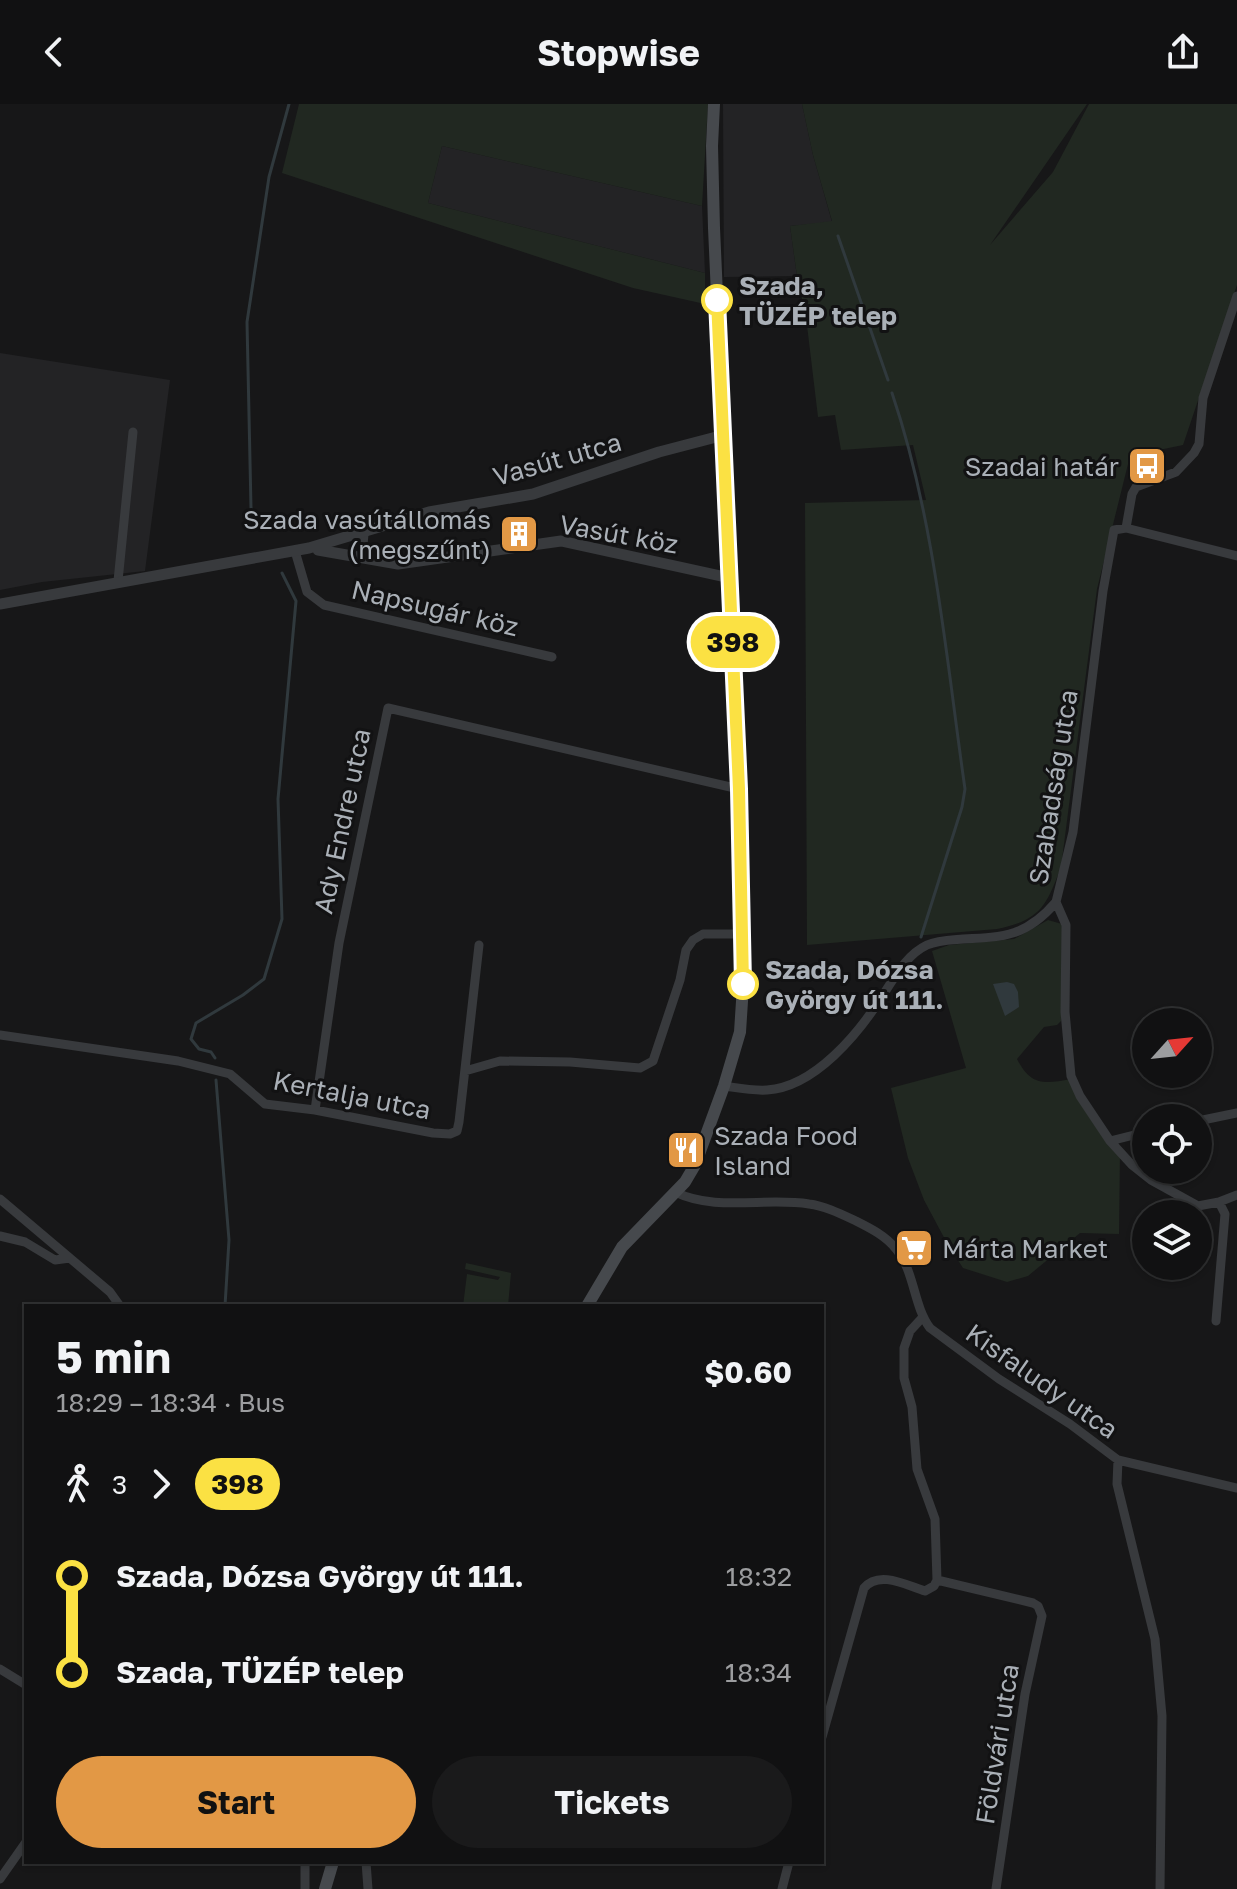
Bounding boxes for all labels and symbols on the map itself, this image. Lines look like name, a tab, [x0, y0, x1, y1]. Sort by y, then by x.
place label: Szada, TÜZÉP telep	[739, 270, 897, 331]
marker: Szada, TÜZÉP telep	[702, 285, 732, 315]
street label: Vasút utca	[489, 426, 625, 492]
bus stop icon: Szadai határ	[1126, 445, 1168, 487]
place label: Szadai határ	[965, 451, 1119, 482]
place label: Szada vasútállomás (megszűnt)	[243, 504, 491, 565]
street label: Vasút köz	[557, 508, 681, 560]
building icon: Szada vasútállomás (megszűnt)	[498, 513, 540, 555]
street label: Napsugár köz	[349, 574, 521, 642]
line badge: 398	[687, 616, 779, 668]
street label: Szabadság utca	[1022, 687, 1084, 887]
street label: Ady Endre utca	[307, 726, 377, 916]
place label: Szada, Dózsa György út 111.	[765, 954, 943, 1015]
marker: Szada, Dózsa György út 111.	[728, 969, 758, 999]
north arrow	[1132, 1008, 1212, 1088]
street label: Kertalja utca	[271, 1065, 433, 1125]
place label: Szada Food Island	[714, 1120, 858, 1181]
restaurant icon: Szada Food Island	[665, 1129, 707, 1171]
supermarket icon: Márta Market	[893, 1227, 935, 1269]
place label: Márta Market	[942, 1233, 1108, 1264]
street label: Kisfaludy utca	[960, 1317, 1124, 1445]
street label: Földvári utca	[969, 1662, 1025, 1826]

